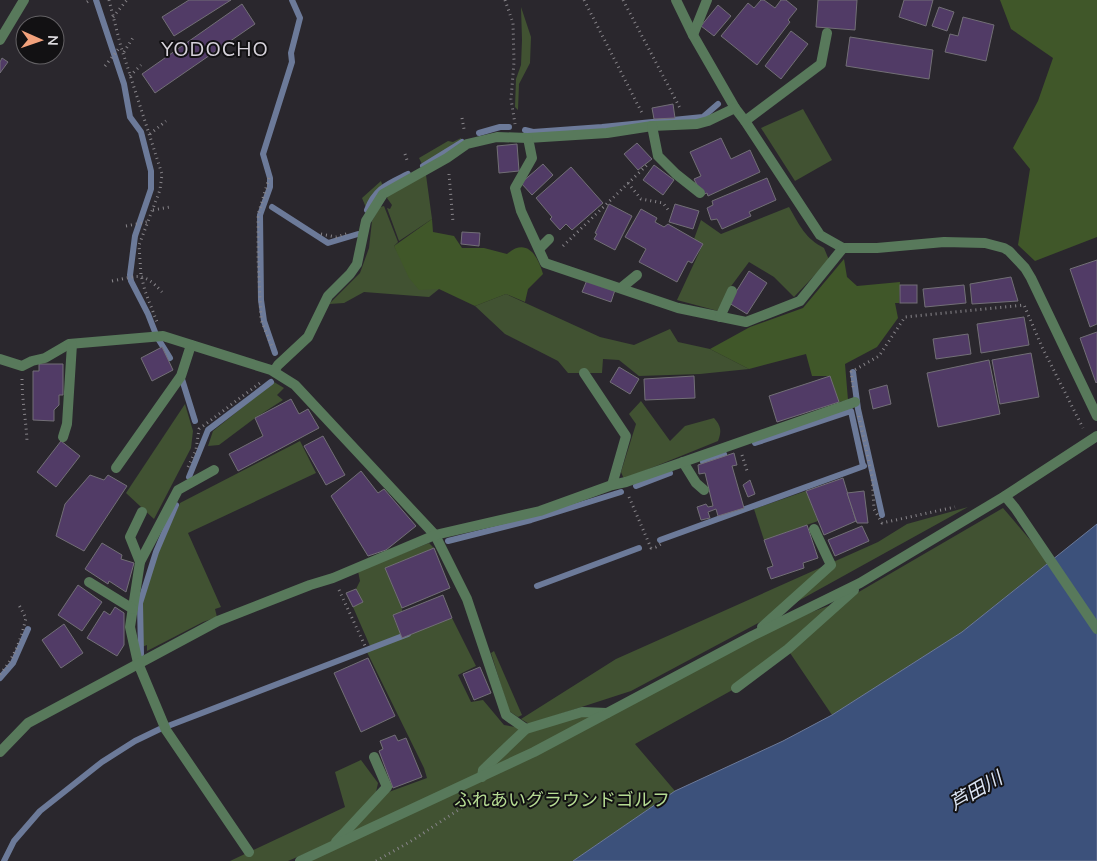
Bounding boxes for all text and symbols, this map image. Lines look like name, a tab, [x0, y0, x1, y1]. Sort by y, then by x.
north arrow	[15, 15, 65, 65]
text: N	[43, 35, 62, 46]
district label: YODOCHO	[160, 36, 269, 63]
water label: 芦田川	[945, 764, 1009, 817]
park label: ふれあいグラウンドゴルフ	[454, 788, 670, 812]

